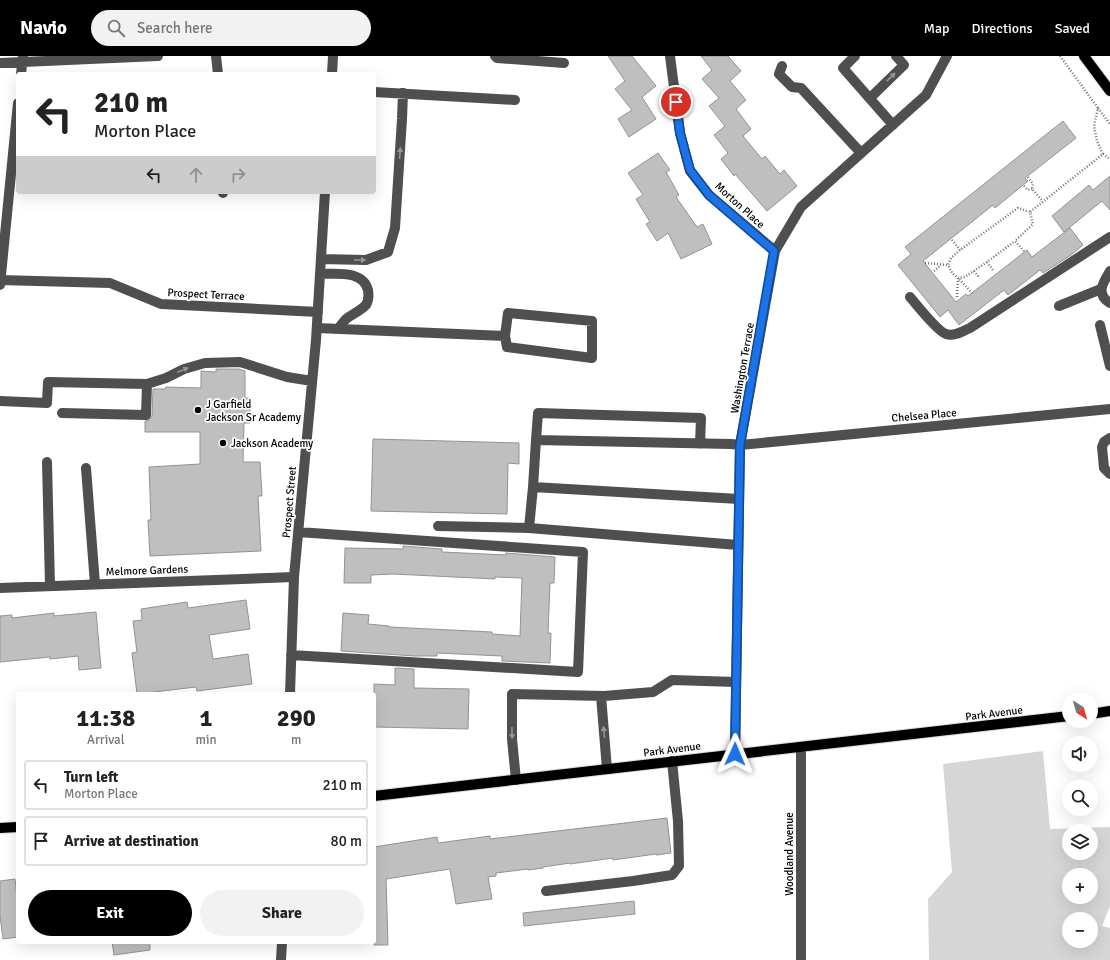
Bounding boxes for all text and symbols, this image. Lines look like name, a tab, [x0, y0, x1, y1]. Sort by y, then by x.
search box	[91, 10, 371, 46]
text: Navio	[20, 16, 67, 40]
icon: search	[105, 17, 127, 39]
text: Search here	[137, 19, 213, 37]
text: Map	[924, 20, 950, 37]
text: Directions	[972, 20, 1033, 37]
text: Saved	[1055, 20, 1090, 37]
one-way arrow	[886, 73, 896, 82]
pin	[659, 85, 693, 119]
text: 210 m	[94, 86, 168, 120]
icon: left	[28, 88, 80, 140]
icon: arrive	[665, 91, 687, 113]
text: Morton Place	[94, 120, 196, 142]
one-way arrow	[397, 147, 404, 159]
icon: left	[143, 164, 165, 186]
icon: ahead	[185, 164, 207, 186]
icon: right	[227, 164, 249, 186]
street label: Morton Place	[712, 180, 767, 231]
one-way arrow	[354, 257, 367, 263]
street label: Prospect Terrace	[167, 286, 245, 303]
street label: Washington Terrace	[728, 322, 757, 415]
one-way arrow	[178, 367, 190, 373]
place label: J Garfield Jackson Sr Academy	[206, 398, 302, 424]
marker: J Garfield Jackson Sr Academy	[193, 405, 203, 415]
street label: Chelsea Place	[891, 406, 957, 425]
place label: Jackson Academy	[231, 437, 314, 450]
marker: Jackson Academy	[218, 438, 228, 448]
street label: Prospect Street	[280, 466, 299, 538]
street label: Melmore Gardens	[106, 563, 189, 578]
north arrow	[1062, 692, 1098, 728]
map controls	[1062, 692, 1098, 948]
text: 11:38	[76, 703, 135, 733]
text: 1	[200, 703, 212, 733]
text: 290	[277, 703, 316, 733]
street label: Park Avenue	[964, 704, 1024, 723]
one-way arrow	[600, 726, 607, 738]
one-way arrow	[509, 727, 515, 740]
text: Arrival	[87, 732, 124, 748]
text: min	[196, 732, 217, 748]
text: m	[291, 732, 301, 748]
position arrow	[714, 733, 756, 775]
button: sound	[1062, 736, 1098, 772]
street label: Park Avenue	[642, 740, 702, 759]
text: Turn left	[64, 768, 118, 786]
icon: left	[30, 774, 52, 796]
text: 210 m	[322, 776, 362, 794]
button: search	[1062, 780, 1098, 816]
text: Morton Place	[64, 786, 138, 802]
street label: Woodland Avenue	[783, 812, 796, 896]
button: layers	[1062, 824, 1098, 860]
icon: arrive	[30, 830, 52, 852]
text: Arrive at destination	[64, 832, 199, 850]
text: 80 m	[331, 832, 362, 850]
button: +	[1062, 868, 1098, 904]
button: Exit	[28, 890, 192, 936]
button: Share	[200, 890, 364, 936]
button: −	[1062, 912, 1098, 948]

